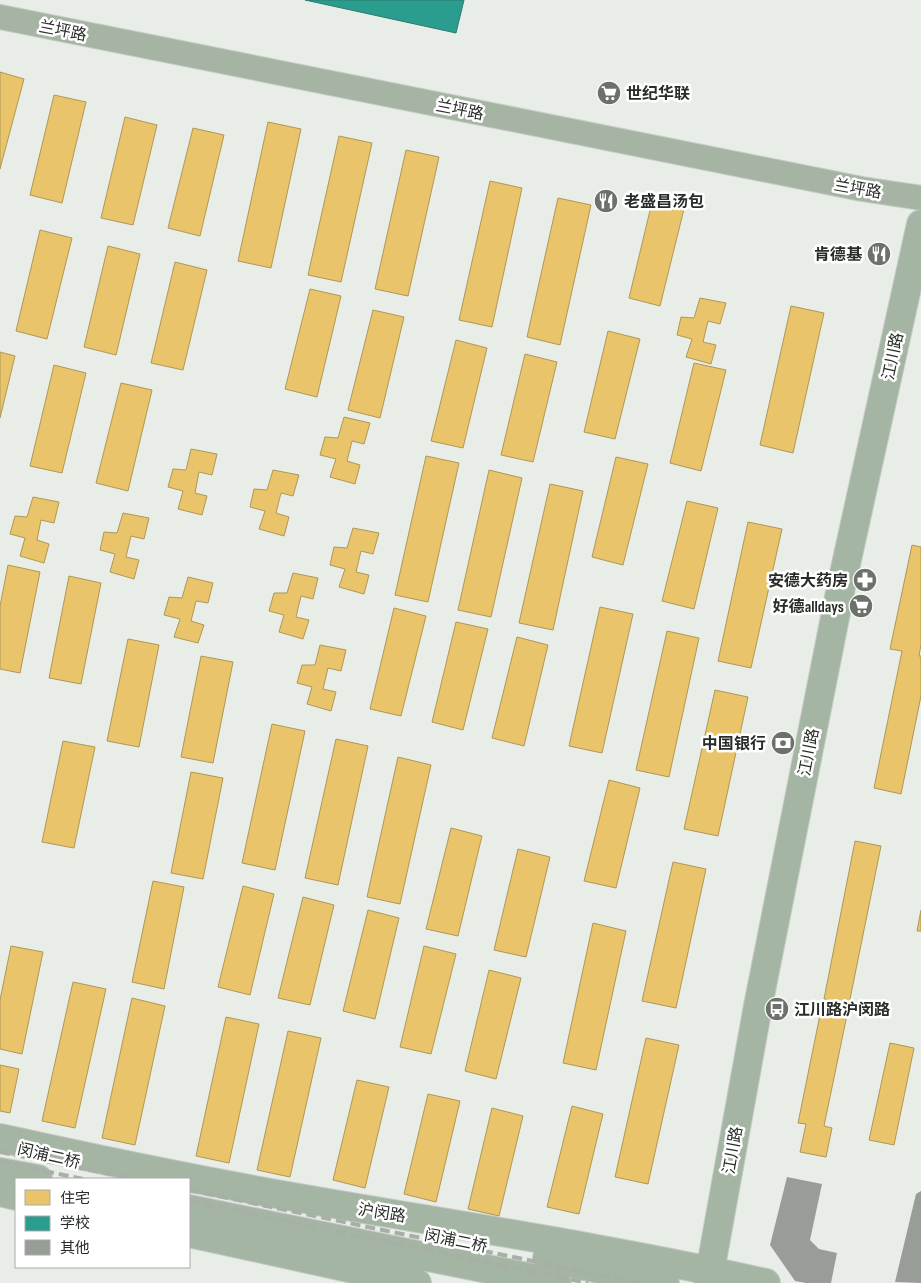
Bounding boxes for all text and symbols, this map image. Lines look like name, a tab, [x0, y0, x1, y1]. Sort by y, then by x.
street label: 兰坪路	[37, 18, 88, 45]
supermarket icon: 世纪华联	[596, 80, 622, 106]
place label: 世纪华联	[626, 84, 690, 104]
street label: 兰坪路	[434, 97, 485, 124]
street label: 兰坪路	[832, 176, 883, 203]
restaurant icon: 老盛昌汤包	[593, 188, 619, 214]
place label: 老盛昌汤包	[624, 192, 704, 212]
restaurant icon: 肯德基	[866, 241, 892, 267]
place label: 肯德基	[814, 245, 863, 265]
street label: 江川路	[879, 331, 908, 382]
pharmacy icon: 安德大药房	[852, 567, 878, 593]
place label: 安德大药房	[768, 571, 848, 591]
supermarket icon: 好德alldays	[848, 593, 874, 619]
place label: 好德alldays	[773, 597, 844, 617]
street label: 江川路	[796, 727, 823, 778]
bank icon: 中国银行	[770, 730, 796, 756]
place label: 中国银行	[702, 735, 766, 754]
bus stop icon: 江川路沪闵路	[764, 996, 790, 1022]
place label: 江川路沪闵路	[794, 1001, 890, 1020]
street label: 江川路	[720, 1125, 747, 1176]
street label: 闵浦二桥	[15, 1140, 82, 1173]
legend	[15, 1178, 190, 1268]
text: 住宅	[60, 1189, 90, 1208]
street label: 沪闵路	[357, 1200, 407, 1227]
text: 学校	[60, 1214, 90, 1233]
street label: 闵浦二桥	[422, 1226, 489, 1257]
text: 其他	[60, 1239, 90, 1258]

